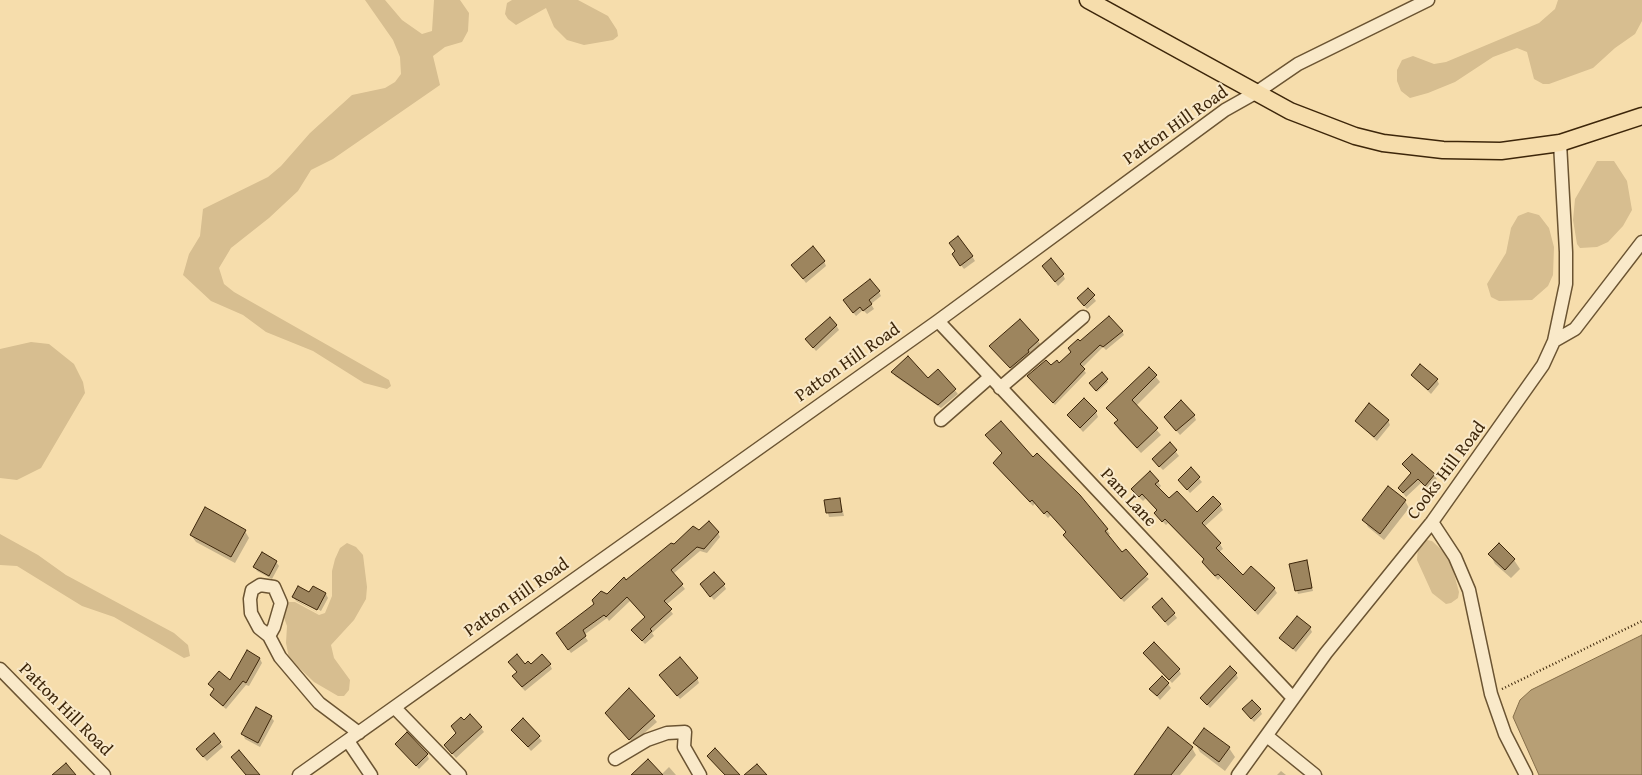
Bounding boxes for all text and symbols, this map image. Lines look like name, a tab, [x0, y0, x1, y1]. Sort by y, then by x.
street label: Patton Hill Road	[1119, 82, 1233, 170]
street label: Patton Hill Road	[791, 319, 905, 407]
street label: Cooks Hill Road	[1403, 418, 1491, 524]
street label: Pam Lane	[1095, 464, 1161, 532]
street label: Patton Hill Road	[460, 554, 574, 642]
street label: Patton Hill Road	[14, 659, 116, 761]

